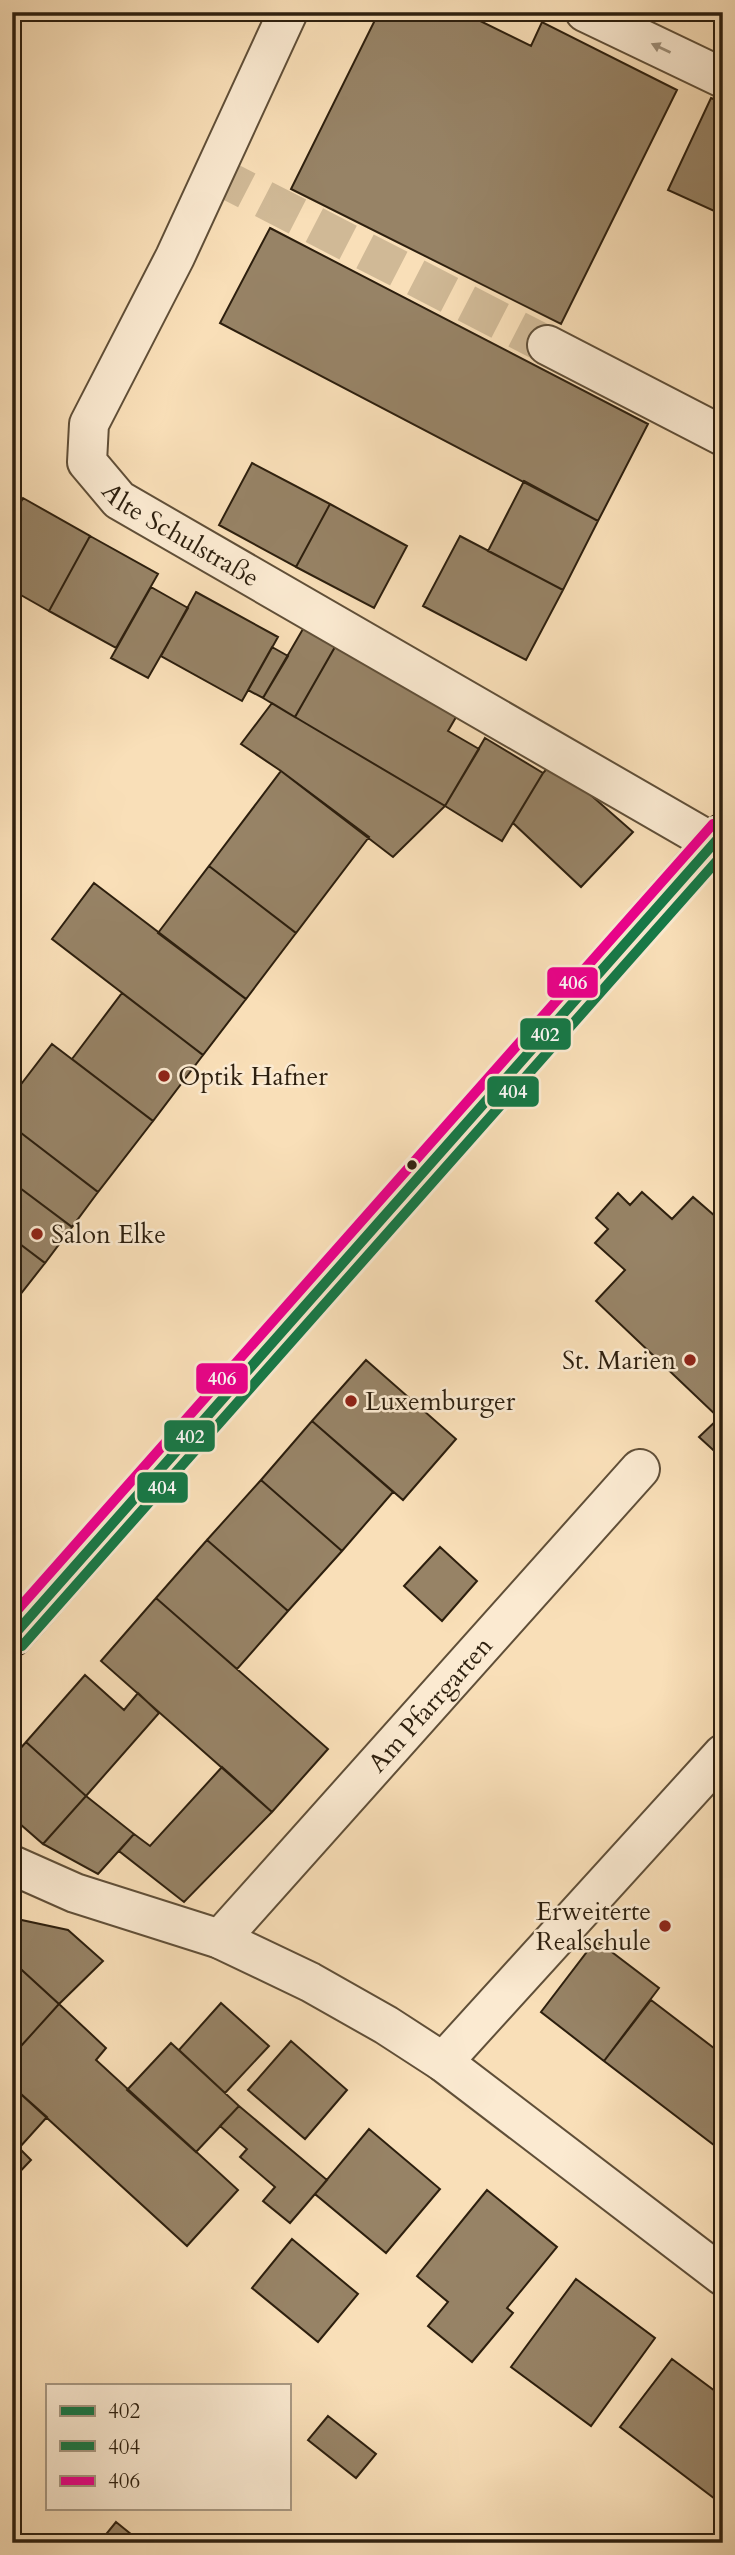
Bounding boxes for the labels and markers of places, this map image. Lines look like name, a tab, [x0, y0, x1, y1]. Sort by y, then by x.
place label: Optik Hafner	[178, 1059, 328, 1094]
marker: Optik Hafner	[156, 1068, 172, 1084]
unlabelled marker	[405, 1158, 419, 1172]
place label: Salon Elke	[51, 1217, 166, 1252]
marker: Salon Elke	[29, 1226, 45, 1242]
place label: St. Marien	[562, 1343, 676, 1378]
marker: St. Marien	[682, 1352, 698, 1368]
place label: Luxemburger	[365, 1384, 516, 1419]
marker: Luxemburger	[343, 1393, 359, 1409]
place label: Erweiterte Realschule	[536, 1894, 651, 1959]
marker: Erweiterte Realschule	[657, 1918, 673, 1934]

